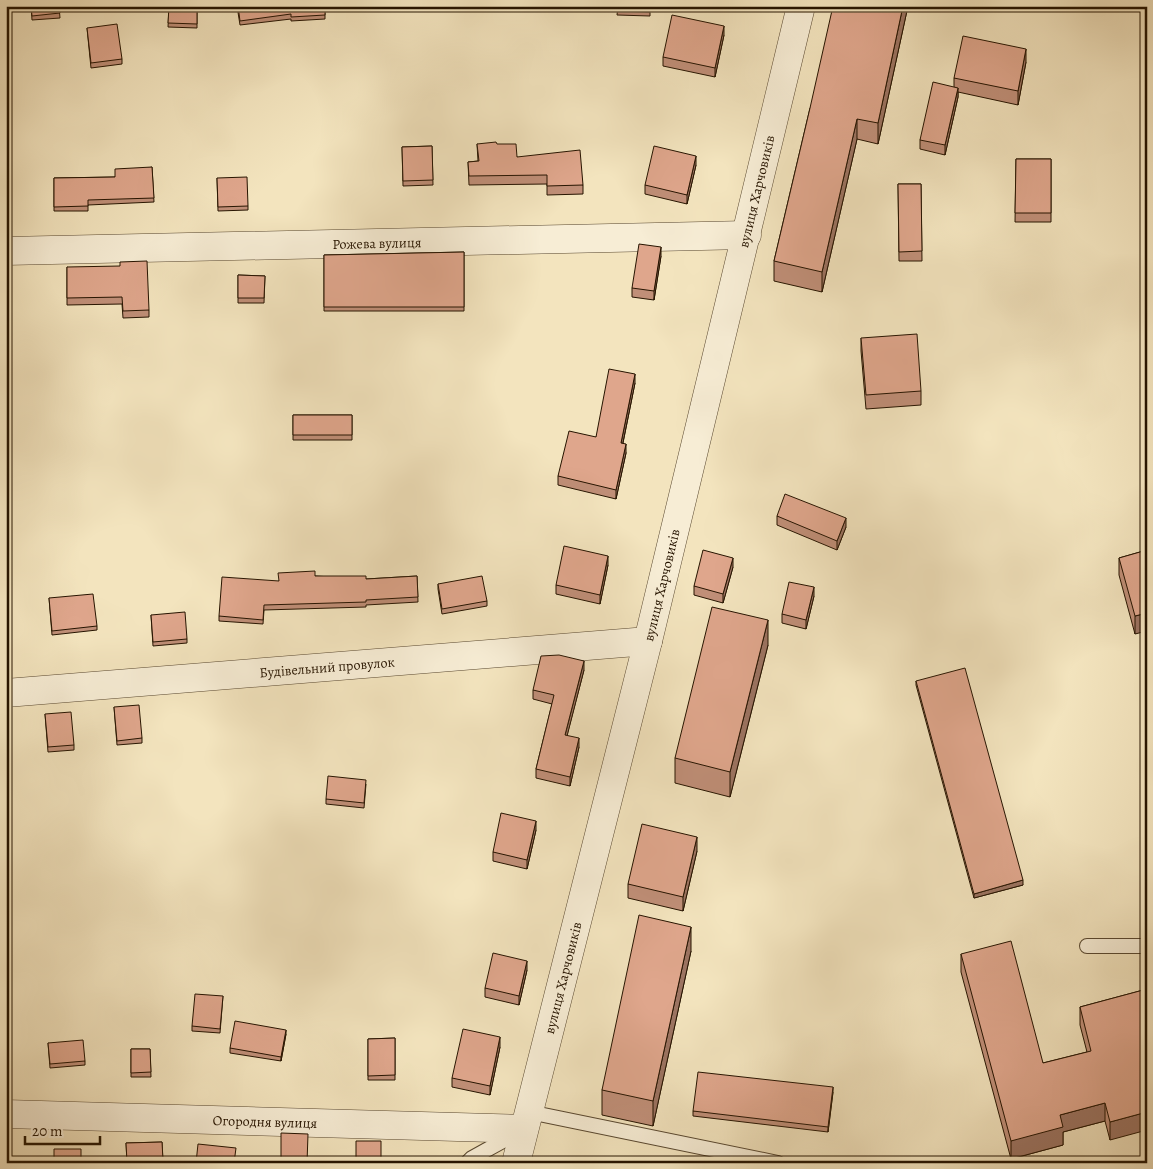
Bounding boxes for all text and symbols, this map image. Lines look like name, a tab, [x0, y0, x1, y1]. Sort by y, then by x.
street label: вулиця Харчовиків	[734, 133, 780, 250]
street label: Рожева вулиця	[332, 233, 422, 254]
street label: вулиця Харчовиків	[639, 527, 685, 643]
street label: Будівельний провулок	[259, 653, 395, 682]
street label: вулиця Харчовиків	[540, 920, 587, 1036]
street label: Огородня вулиця	[212, 1111, 318, 1133]
scale bar	[25, 1114, 100, 1146]
text: 20 m	[32, 1121, 63, 1141]

